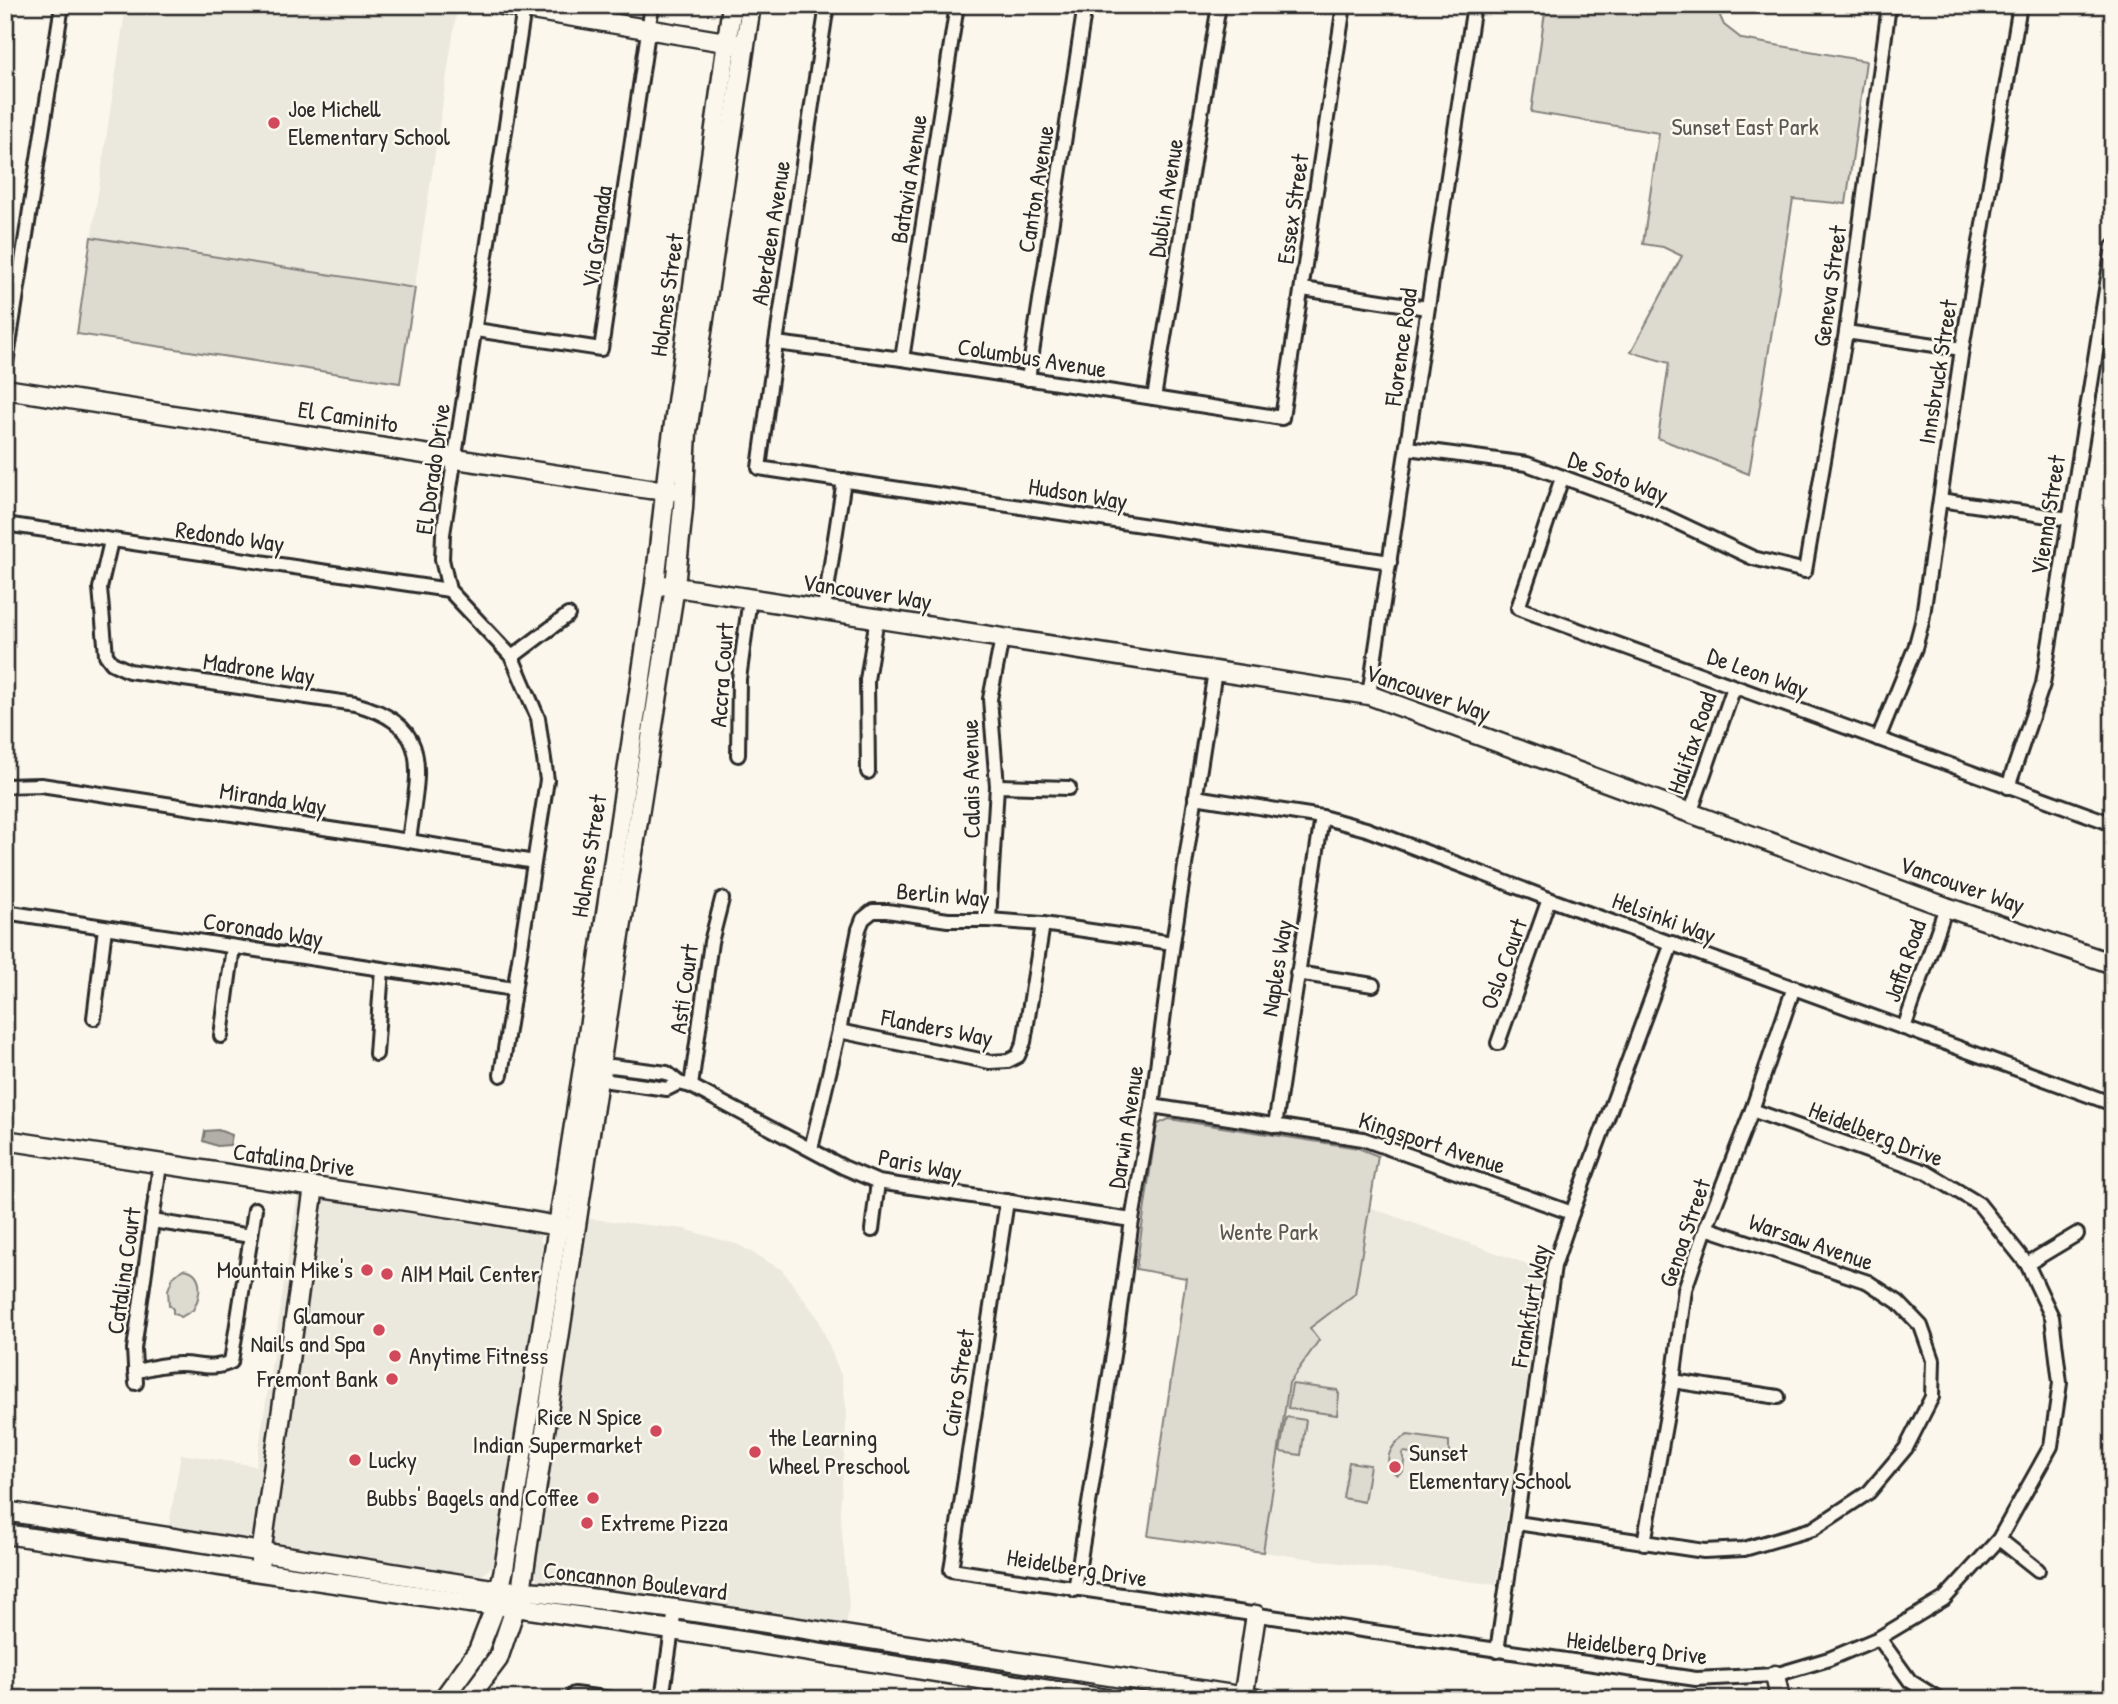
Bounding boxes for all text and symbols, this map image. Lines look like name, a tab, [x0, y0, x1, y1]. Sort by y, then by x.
place label: Joe Michell Elementary School	[288, 92, 451, 152]
park label: Sunset East Park	[1671, 110, 1819, 142]
street label: Batavia Avenue	[882, 112, 934, 246]
marker: Joe Michell Elementary School	[266, 115, 282, 131]
street label: Canton Avenue	[1009, 122, 1061, 255]
street label: Dublin Avenue	[1140, 136, 1190, 260]
street label: Essex Street	[1268, 151, 1316, 266]
street label: Aberdeen Avenue	[743, 158, 797, 307]
street label: Via Granada	[573, 184, 619, 290]
street label: Geneva Street	[1805, 223, 1853, 348]
street label: Holmes Street	[642, 231, 691, 358]
street label: Florence Road	[1376, 286, 1424, 409]
street label: Innsbruck Street	[1910, 297, 1964, 446]
street label: Columbus Avenue	[955, 329, 1109, 385]
street label: El Caminito	[296, 392, 401, 440]
street label: El Dorado Drive	[407, 401, 457, 536]
street label: De Soto Way	[1564, 442, 1673, 510]
street label: Vienna Street	[2022, 452, 2072, 577]
street label: Hudson Way	[1026, 469, 1130, 517]
street label: Redondo Way	[174, 513, 286, 559]
street label: Vancouver Way	[800, 565, 934, 617]
street label: Accra Court	[701, 621, 741, 728]
street label: De Leon Way	[1703, 639, 1813, 705]
street label: Madrone Way	[201, 644, 317, 692]
street label: Vancouver Way	[1361, 656, 1495, 728]
street label: Halifax Road	[1659, 687, 1723, 798]
street label: Calais Avenue	[953, 719, 987, 839]
street label: Miranda Way	[217, 774, 329, 822]
street label: Holmes Street	[563, 791, 614, 919]
street label: Vancouver Way	[1895, 848, 2029, 920]
street label: Berlin Way	[895, 874, 991, 914]
street label: Helsinki Way	[1608, 884, 1720, 951]
street label: Coronado Way	[201, 904, 325, 954]
street label: Oslo Court	[1472, 913, 1534, 1013]
street label: Jaffa Road	[1875, 915, 1933, 1006]
street label: Naples Way	[1253, 917, 1299, 1018]
street label: Asti Court	[661, 941, 705, 1036]
street label: Flanders Way	[878, 1000, 996, 1053]
street label: Darwin Avenue	[1100, 1063, 1151, 1190]
street label: Heidelberg Drive	[1805, 1093, 1949, 1174]
street label: Kingsport Avenue	[1355, 1103, 1510, 1181]
street label: Catalina Drive	[231, 1135, 358, 1183]
street label: Paris Way	[876, 1140, 965, 1188]
street label: Genoa Street	[1651, 1174, 1718, 1291]
street label: Catalina Court	[98, 1205, 148, 1336]
street label: Warsaw Avenue	[1745, 1205, 1878, 1277]
park label: Wente Park	[1220, 1215, 1318, 1247]
street label: Frankfurt Way	[1502, 1242, 1556, 1371]
place label: Mountain Mike's	[217, 1253, 353, 1285]
place label: AIM Mail Center	[401, 1257, 540, 1289]
marker: Mountain Mike's	[359, 1262, 375, 1278]
marker: AIM Mail Center	[379, 1266, 395, 1282]
place label: Glamour Nails and Spa	[250, 1299, 365, 1359]
marker: Glamour Nails and Spa	[371, 1322, 387, 1338]
street label: Cairo Street	[933, 1326, 981, 1439]
place label: Anytime Fitness	[409, 1339, 548, 1371]
marker: Anytime Fitness	[387, 1348, 403, 1364]
place label: Fremont Bank	[256, 1362, 378, 1394]
marker: Fremont Bank	[384, 1371, 400, 1387]
place label: Rice N Spice Indian Supermarket	[473, 1400, 643, 1460]
place label: the Learning Wheel Preschool	[769, 1421, 910, 1481]
marker: Rice N Spice Indian Supermarket	[648, 1423, 664, 1439]
place label: Sunset Elementary School	[1409, 1436, 1572, 1496]
place label: Lucky	[369, 1443, 417, 1475]
marker: the Learning Wheel Preschool	[747, 1444, 763, 1460]
marker: Lucky	[347, 1452, 363, 1468]
marker: Sunset Elementary School	[1387, 1459, 1403, 1475]
place label: Bubbs' Bagels and Coffee	[366, 1481, 579, 1513]
marker: Bubbs' Bagels and Coffee	[585, 1490, 601, 1506]
place label: Extreme Pizza	[601, 1506, 728, 1538]
marker: Extreme Pizza	[579, 1515, 595, 1531]
street label: Heidelberg Drive	[1005, 1540, 1150, 1594]
street label: Concannon Boulevard	[541, 1553, 729, 1607]
street label: Heidelberg Drive	[1565, 1623, 1710, 1672]

